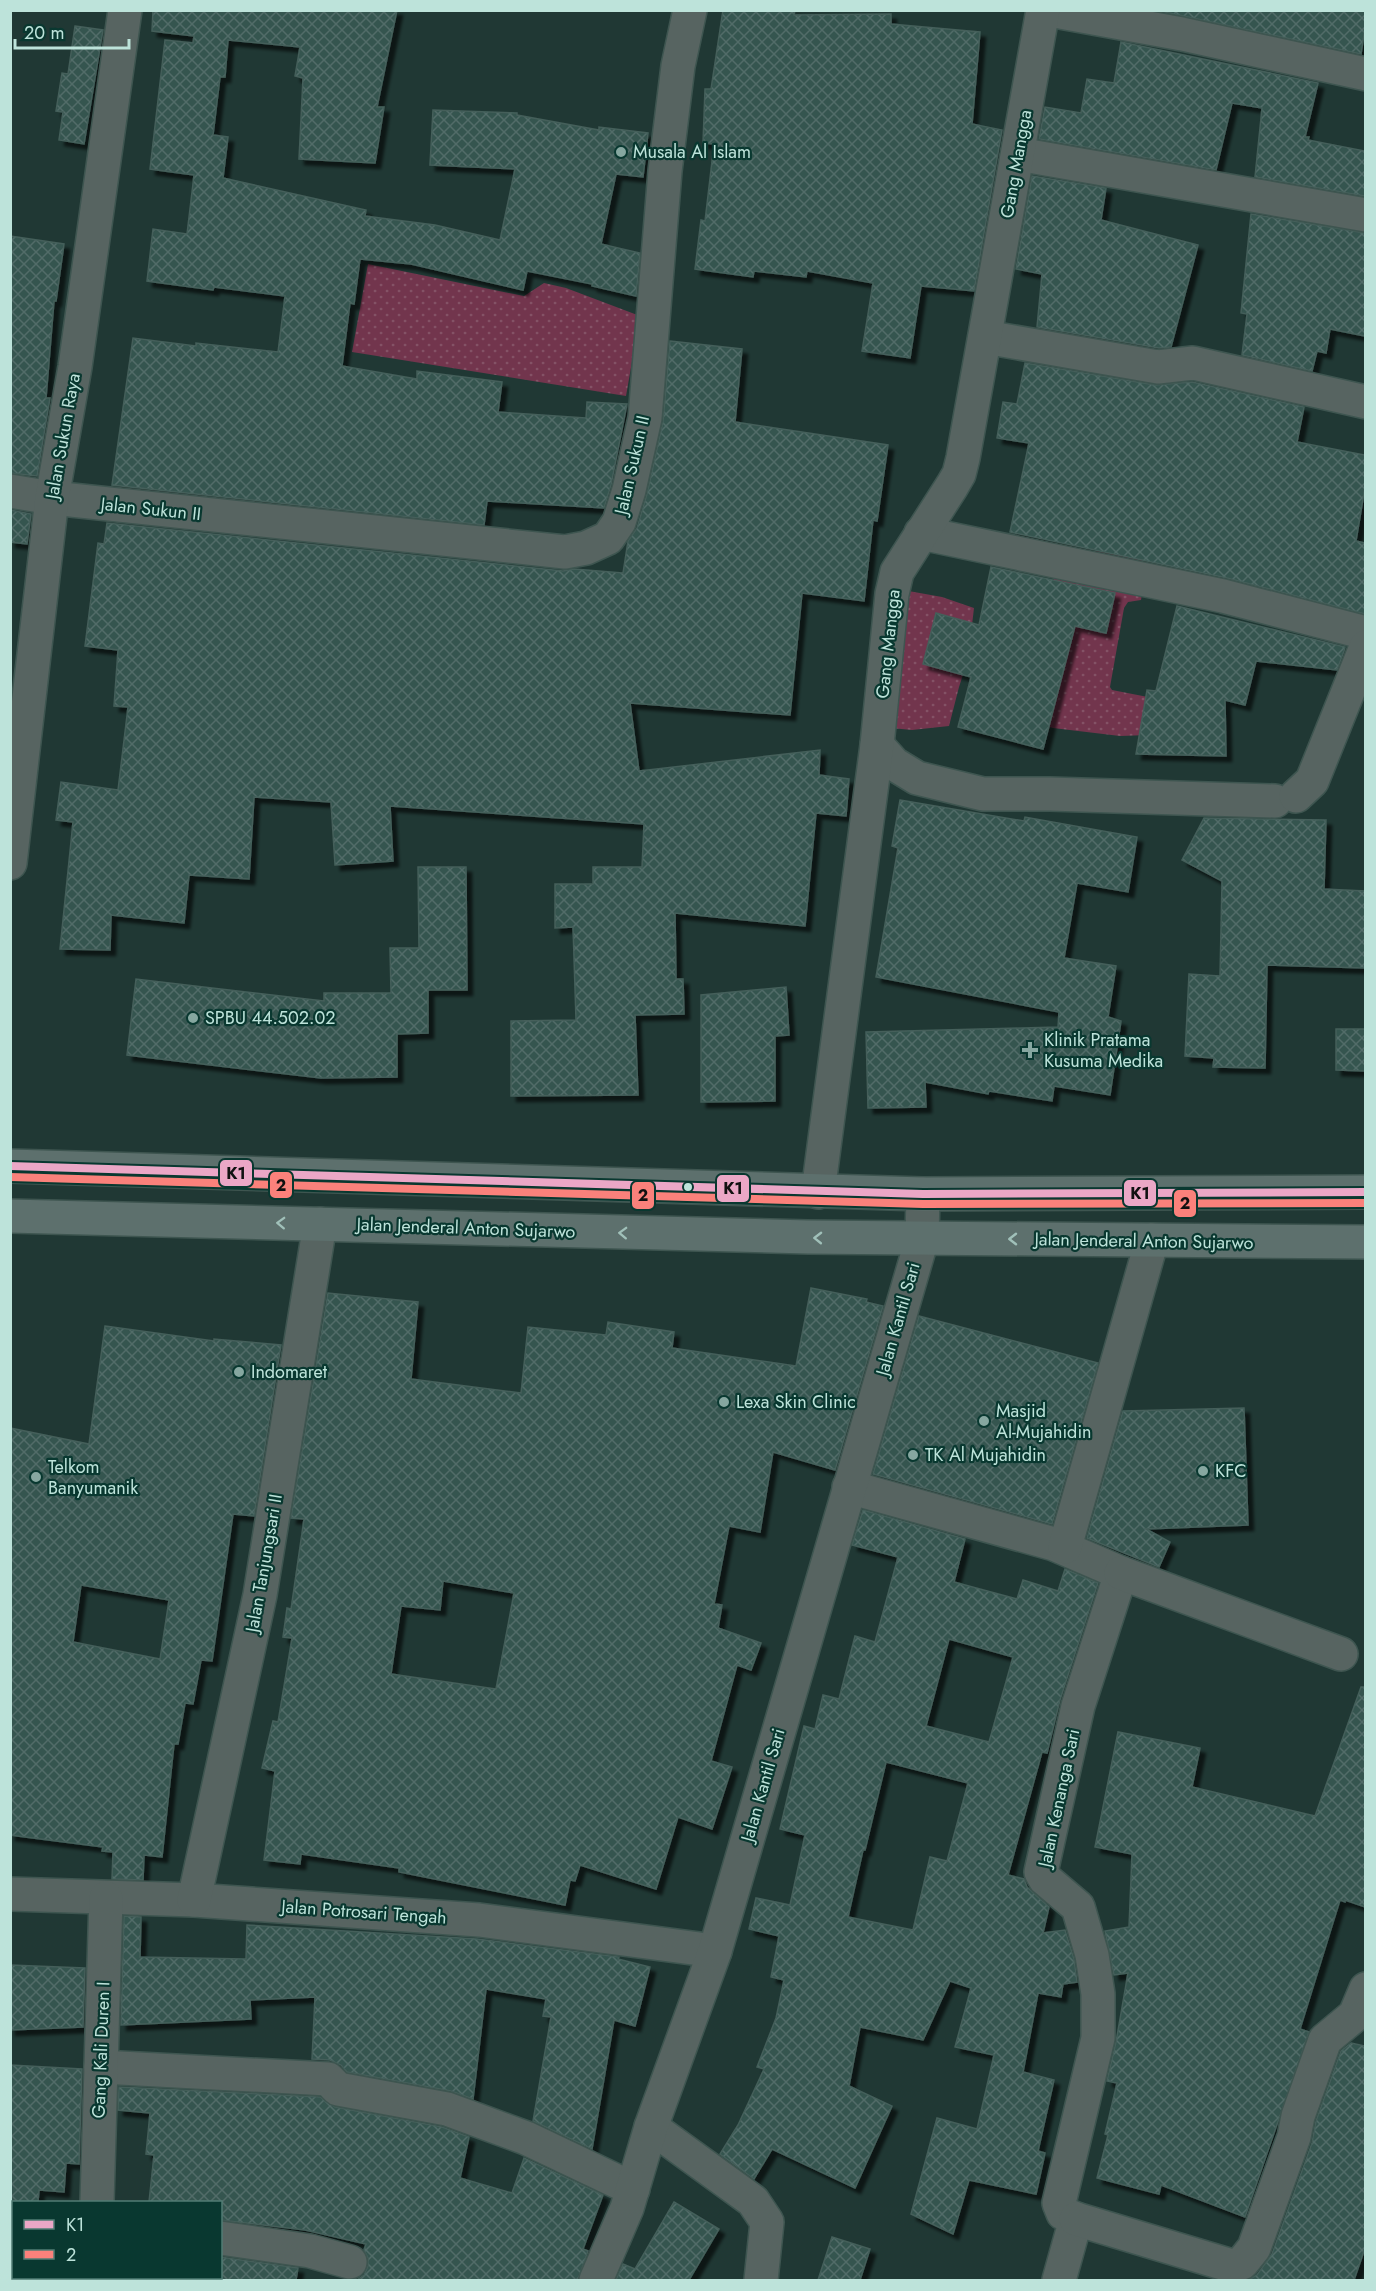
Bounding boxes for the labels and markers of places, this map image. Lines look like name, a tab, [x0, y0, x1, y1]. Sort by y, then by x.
place label: Musala Al Islam	[633, 139, 751, 165]
marker: Musala Al Islam	[614, 145, 628, 159]
place label: SPBU 44.502.02	[205, 1005, 335, 1031]
marker: SPBU 44.502.02	[186, 1011, 200, 1025]
place label: Klinik Pratama Kusuma Medika	[1044, 1027, 1163, 1074]
marker: Klinik Pratama Kusuma Medika	[1021, 1041, 1039, 1059]
unlabelled marker	[682, 1181, 694, 1193]
place label: Indomaret	[251, 1359, 328, 1385]
marker: Indomaret	[232, 1365, 246, 1379]
place label: Lexa Skin Clinic	[736, 1389, 856, 1415]
marker: Lexa Skin Clinic	[717, 1395, 731, 1409]
place label: Masjid Al-Mujahidin	[996, 1398, 1092, 1445]
marker: Masjid Al-Mujahidin	[977, 1414, 991, 1428]
place label: TK Al Mujahidin	[925, 1442, 1046, 1468]
marker: TK Al Mujahidin	[906, 1448, 920, 1462]
place label: Telkom Banyumanik	[48, 1454, 138, 1501]
place label: KFC	[1215, 1458, 1247, 1484]
marker: KFC	[1196, 1464, 1210, 1478]
marker: Telkom Banyumanik	[29, 1470, 43, 1484]

